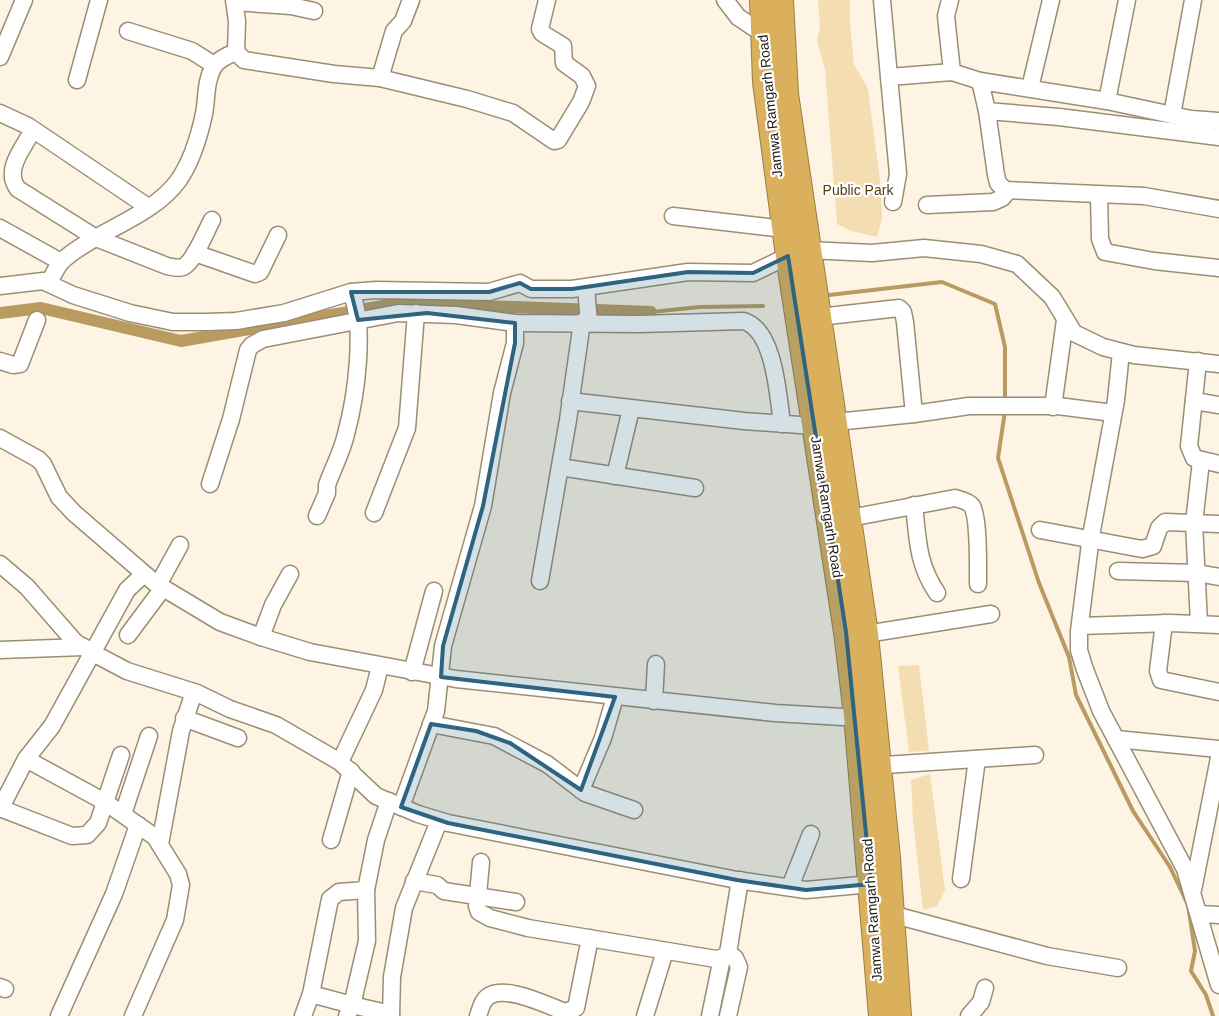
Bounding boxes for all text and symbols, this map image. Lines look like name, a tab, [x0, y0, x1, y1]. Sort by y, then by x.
street label: Jamwa Ramgarh Road	[755, 34, 785, 178]
park label: Public Park	[823, 182, 894, 198]
street label: Jamwa Ramgarh Road	[808, 435, 846, 579]
street label: Jamwa Ramgarh Road	[859, 838, 885, 982]

